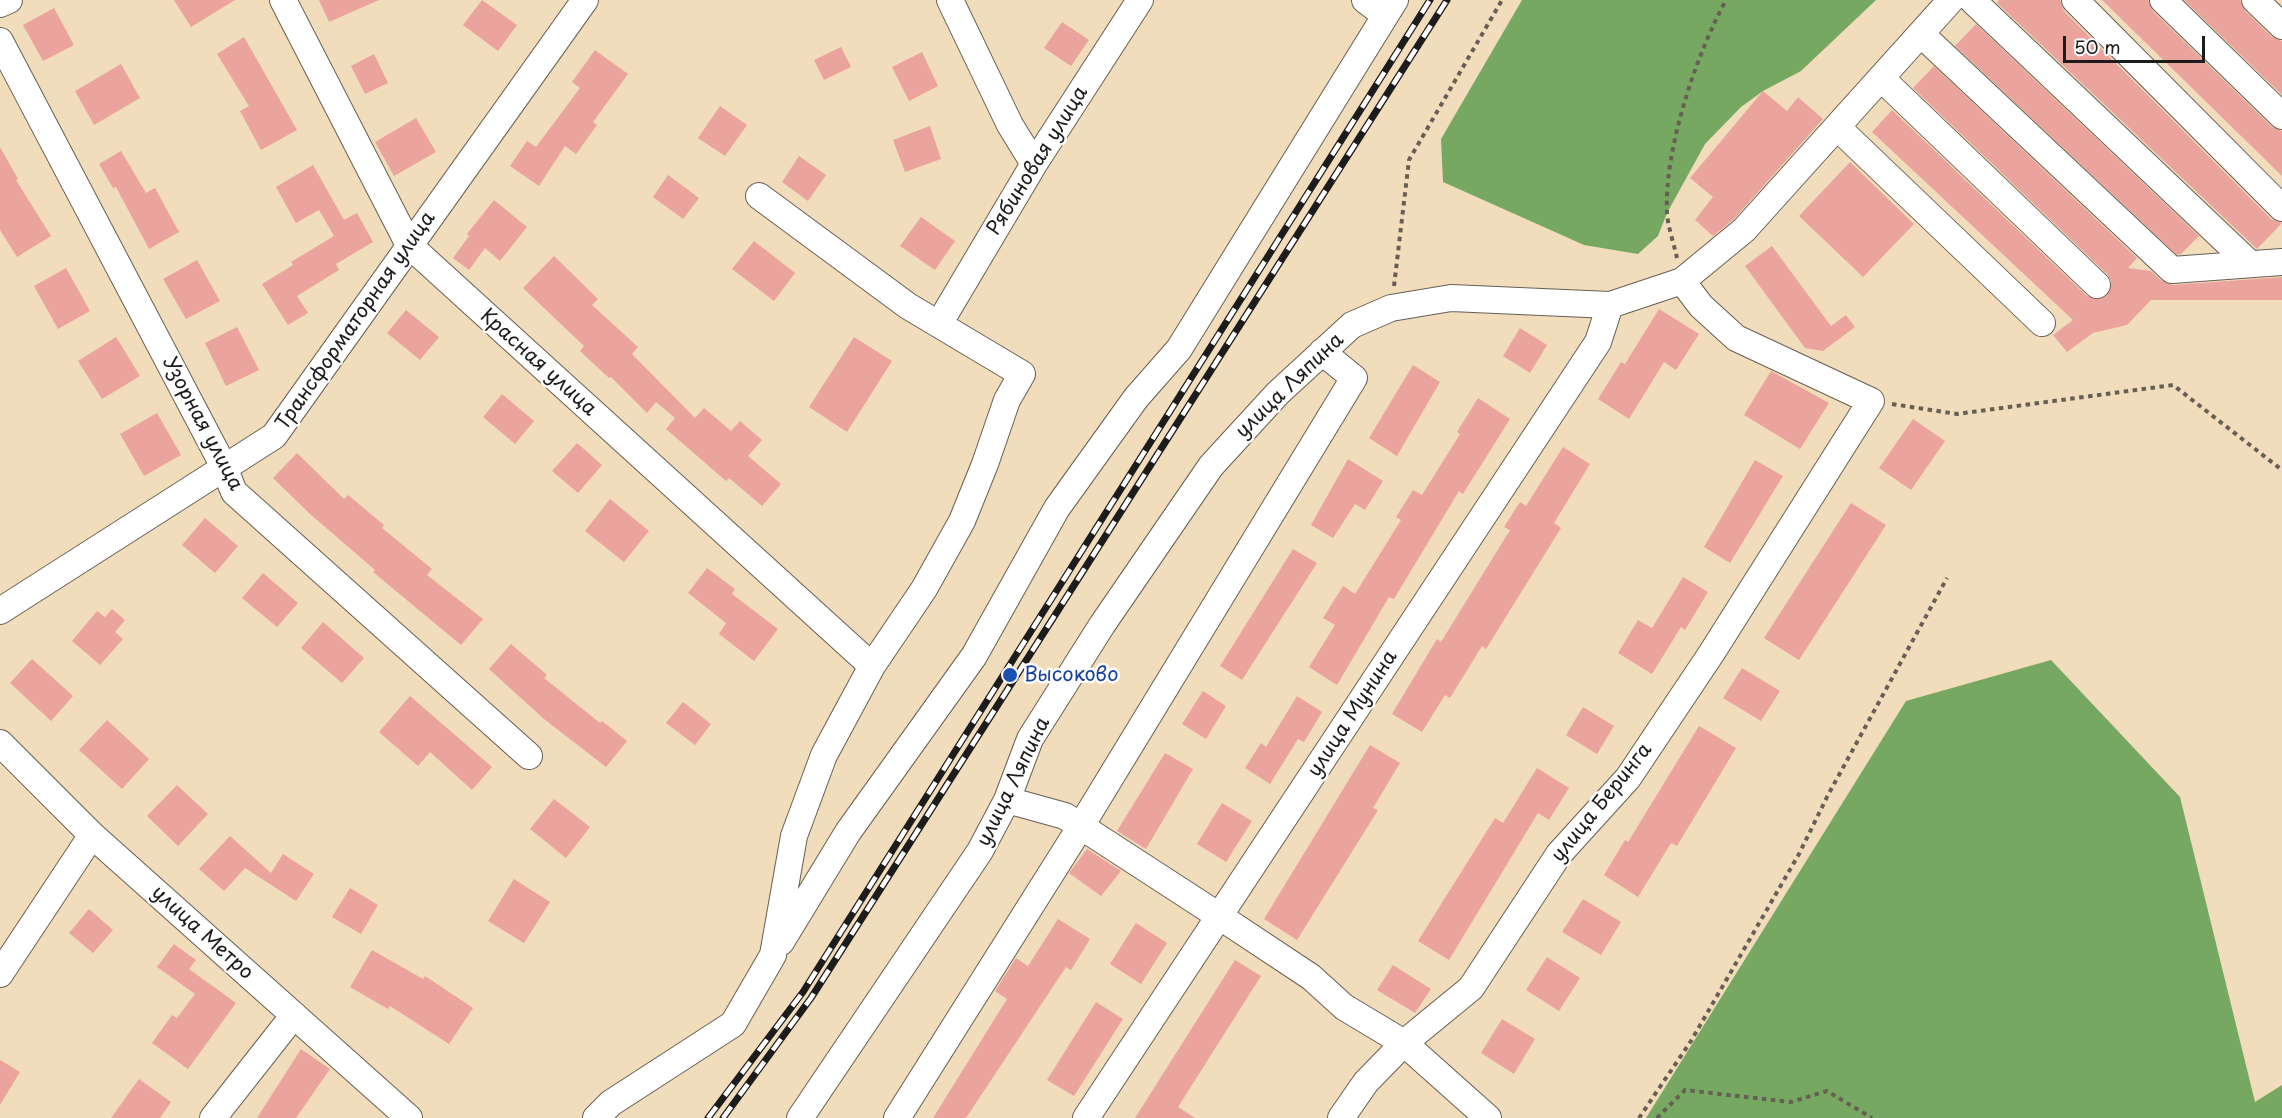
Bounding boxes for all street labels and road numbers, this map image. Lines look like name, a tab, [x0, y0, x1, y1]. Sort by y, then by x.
street label: Рябиновая улица	[982, 82, 1094, 240]
street label: Трансформаторная улица	[271, 207, 441, 435]
street label: Красная улица	[475, 305, 601, 421]
street label: улица Ляпина	[1231, 328, 1349, 444]
street label: Узорная улица	[157, 353, 247, 495]
street label: улица Мунина	[1303, 646, 1403, 782]
street label: улица Ляпина	[972, 713, 1056, 851]
street label: улица Беринга	[1547, 739, 1657, 867]
street label: улица Метро	[146, 881, 258, 985]

